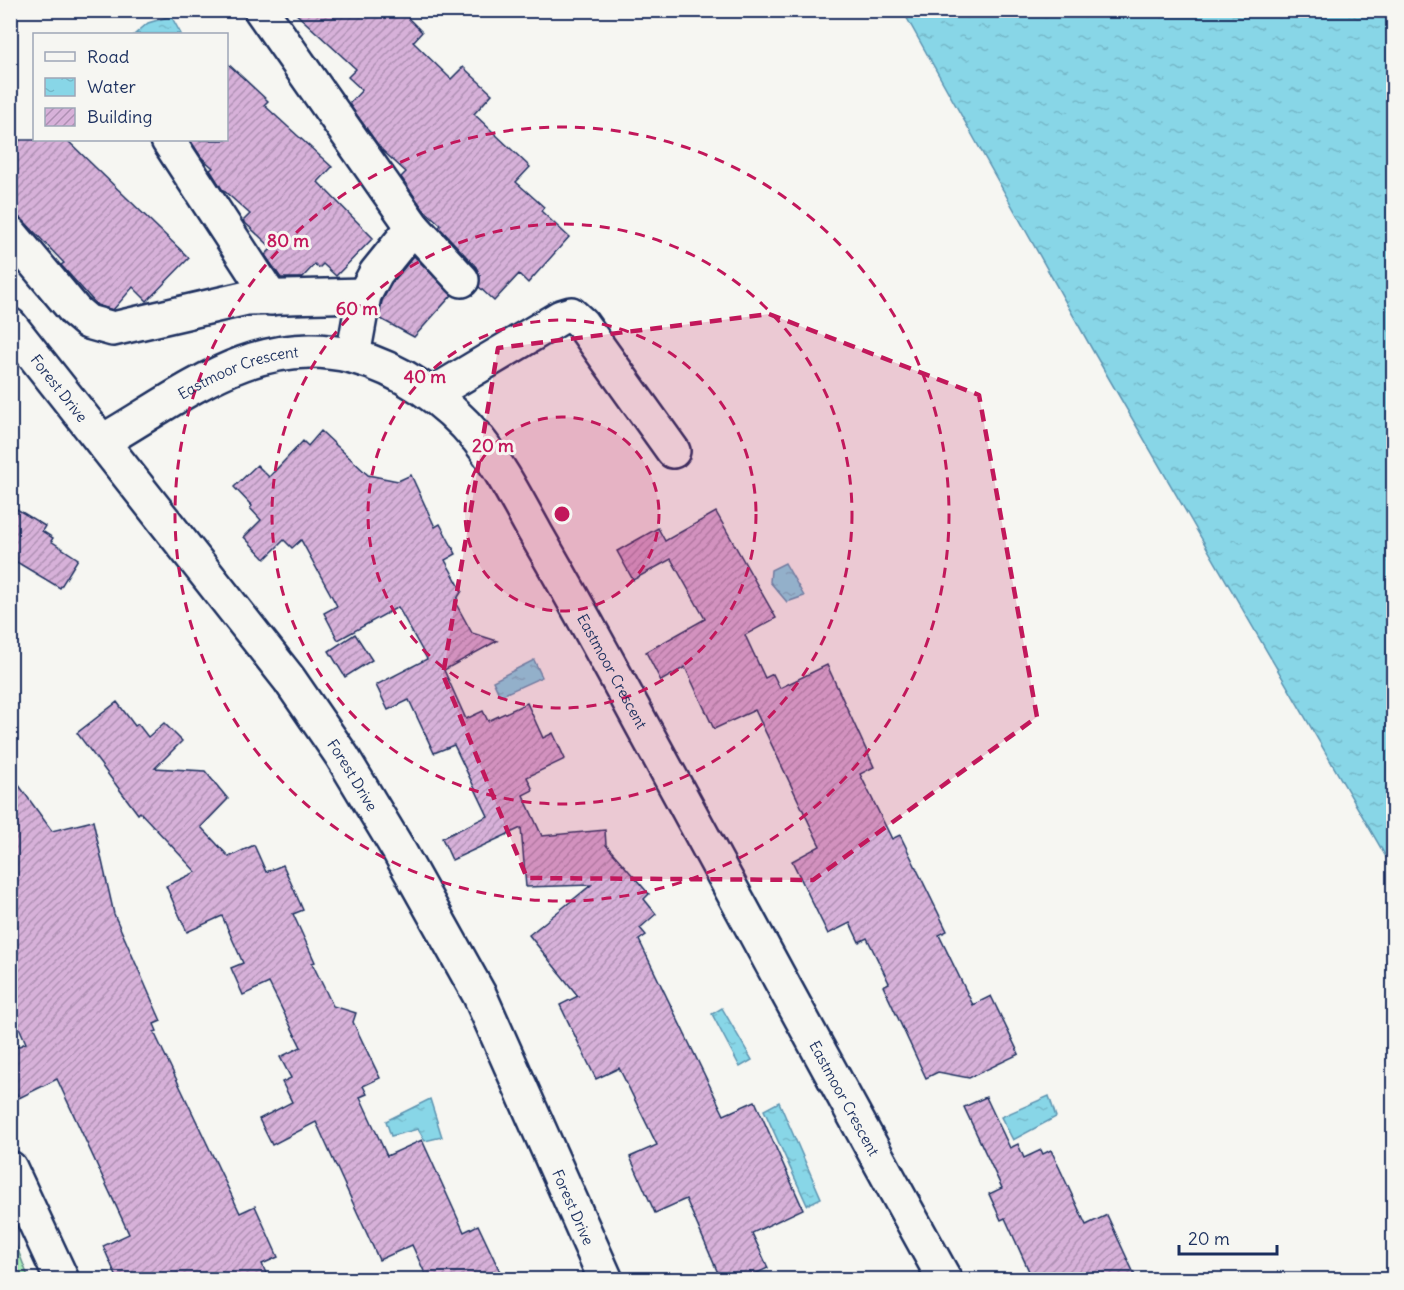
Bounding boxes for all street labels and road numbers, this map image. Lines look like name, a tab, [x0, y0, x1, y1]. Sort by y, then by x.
street label: Eastmoor Crescent	[174, 342, 299, 403]
street label: Forest Drive	[27, 350, 92, 426]
street label: Eastmoor Crescent	[574, 610, 652, 732]
street label: Forest Drive	[324, 735, 382, 814]
street label: Eastmoor Crescent	[806, 1037, 884, 1159]
street label: Forest Drive	[549, 1166, 599, 1248]

